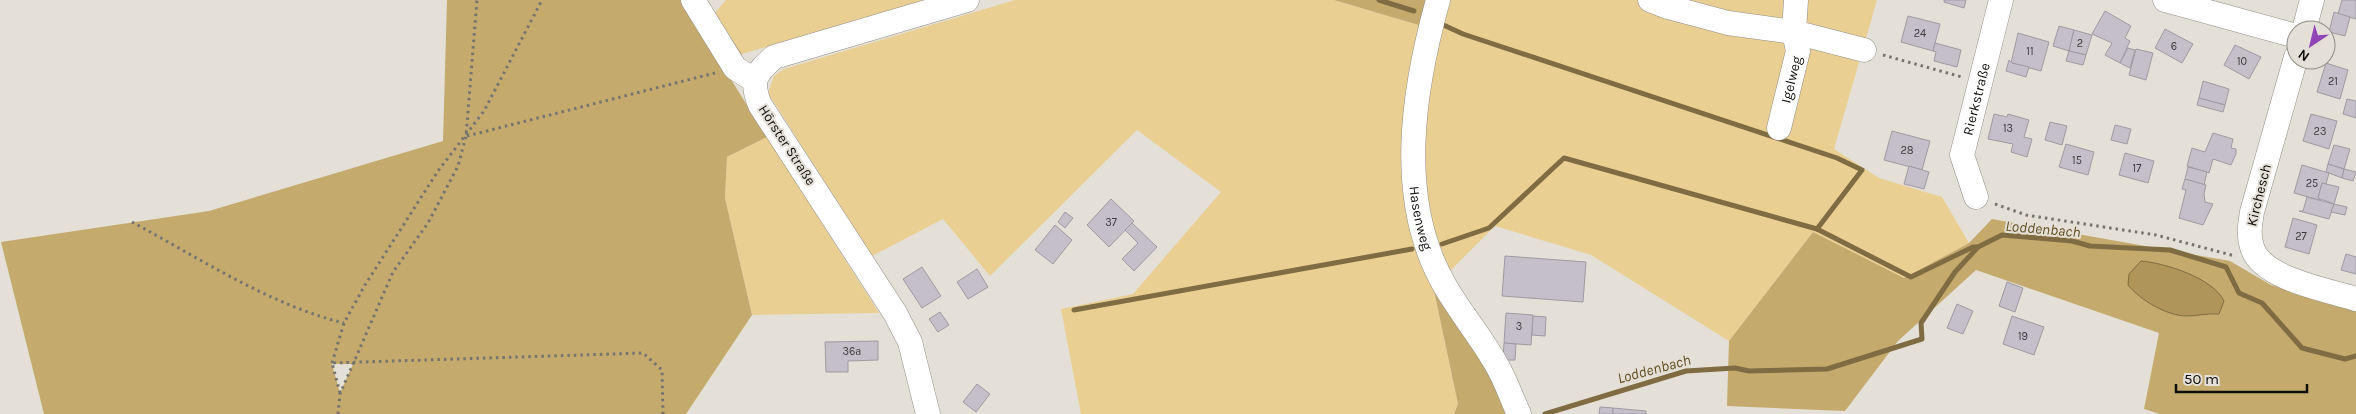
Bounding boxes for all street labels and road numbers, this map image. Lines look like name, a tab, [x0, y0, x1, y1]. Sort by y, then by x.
street label: Igelweg	[1777, 54, 1805, 105]
street label: Rierkstraße	[1959, 61, 1993, 137]
street label: Hörster Straße	[755, 102, 819, 188]
street label: Kirchesch	[2243, 162, 2275, 228]
street label: Hasenweg	[1406, 185, 1436, 252]

